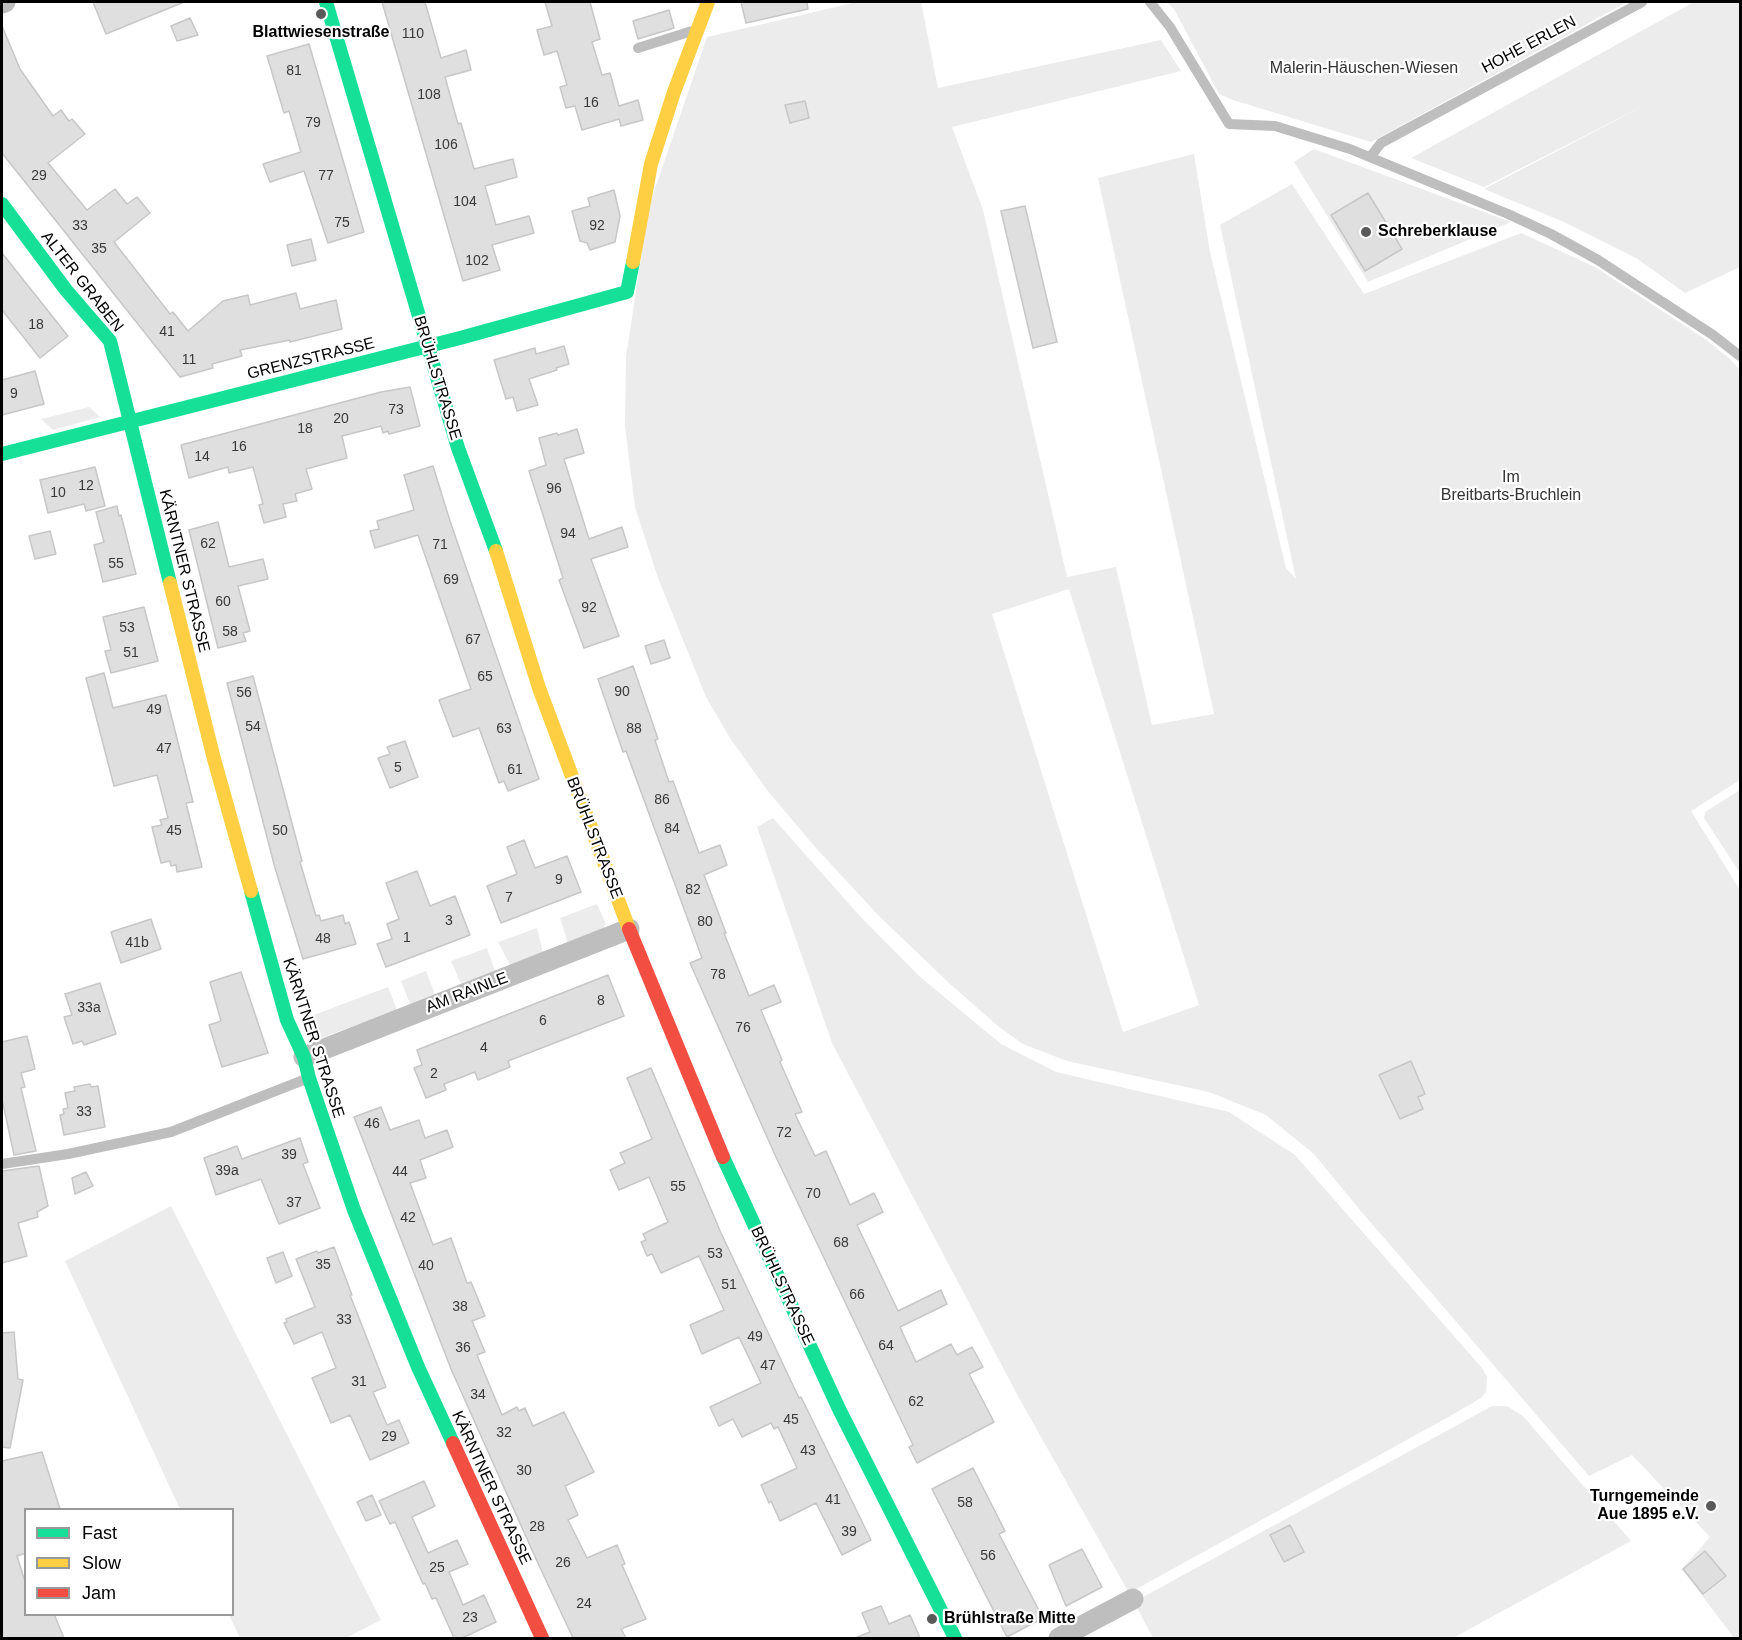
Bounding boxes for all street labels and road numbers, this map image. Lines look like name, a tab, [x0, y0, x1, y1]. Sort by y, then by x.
street label: HOHE ERLEN	[1479, 12, 1579, 78]
street label: ALTER GRABEN	[37, 228, 127, 336]
street label: BRÜHLSTRASSE	[409, 314, 465, 442]
street label: GRENZSTRASSE	[245, 334, 377, 384]
street label: KÄRNTNER STRASSE	[154, 488, 214, 654]
street label: BRÜHLSTRASSE	[562, 774, 626, 902]
street label: KÄRNTNER STRASSE	[278, 956, 348, 1120]
street label: AM RAINLE	[423, 969, 511, 1017]
street label: BRÜHLSTRASSE	[746, 1224, 818, 1348]
street label: KÄRNTNER STRASSE	[447, 1408, 535, 1568]

